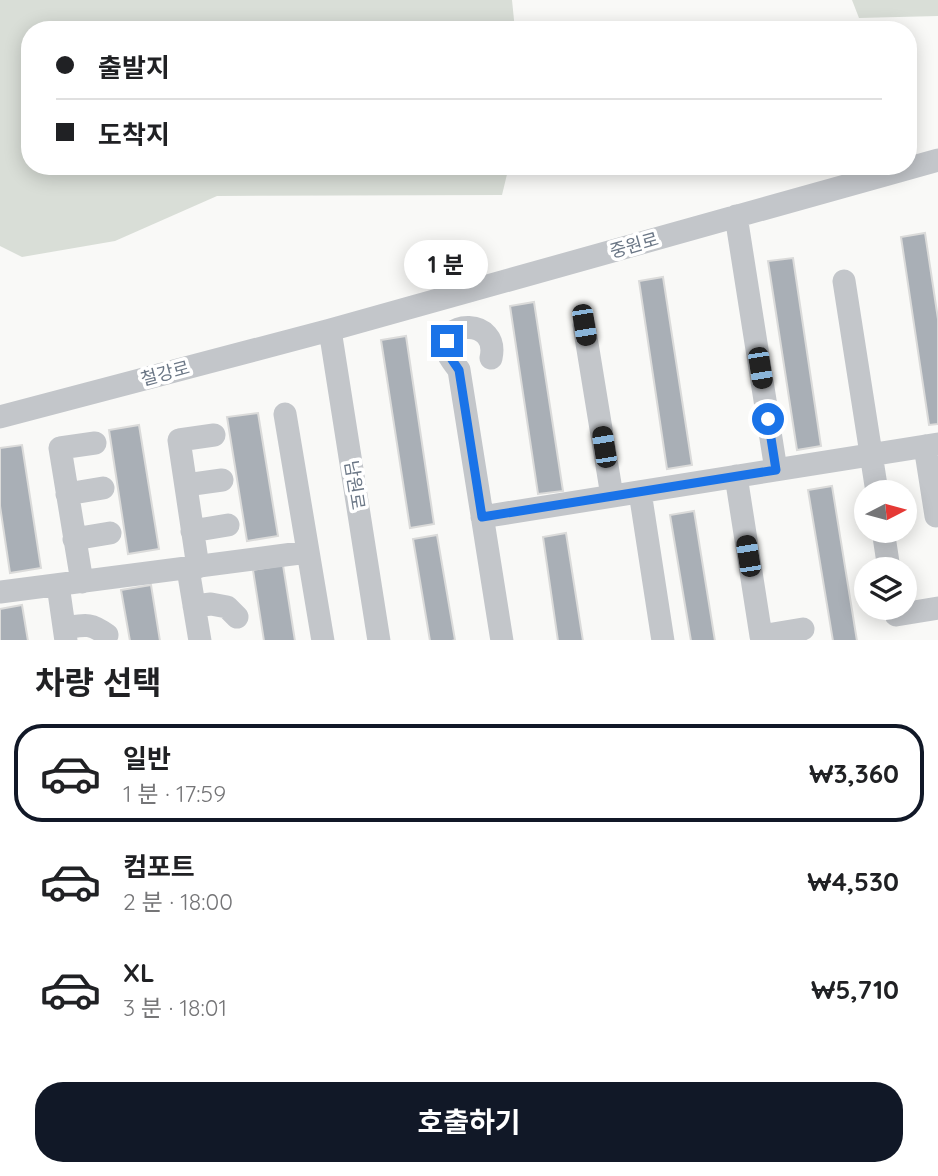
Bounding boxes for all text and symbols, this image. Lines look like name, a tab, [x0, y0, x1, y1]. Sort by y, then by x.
text: 출발지	[98, 51, 170, 84]
text: 도착지	[98, 118, 170, 151]
street label: 중원로	[607, 227, 661, 263]
callout: 1 분	[405, 240, 489, 288]
text: 1 분	[428, 250, 464, 279]
car	[571, 303, 598, 347]
route end	[431, 325, 463, 357]
car	[747, 346, 774, 390]
street label: 철강로	[138, 355, 192, 391]
route start	[752, 403, 784, 435]
car	[591, 425, 618, 469]
street label: 남원로	[340, 459, 370, 511]
north arrow	[854, 480, 917, 542]
map controls	[854, 480, 917, 620]
car	[735, 534, 762, 578]
button: layers	[854, 557, 917, 620]
text: 차량 선택	[35, 662, 162, 702]
icon: car	[39, 742, 102, 805]
text: 일반	[123, 742, 171, 775]
text: ₩3,360	[809, 757, 899, 790]
text: 1 분 · 17:59	[123, 779, 226, 808]
icon: car	[39, 850, 102, 913]
text: 컴포트	[123, 850, 195, 883]
text: ₩4,530	[807, 865, 899, 898]
text: 2 분 · 18:00	[123, 887, 233, 916]
text: XL	[123, 956, 155, 989]
icon: car	[39, 958, 102, 1021]
text: ₩5,710	[811, 973, 899, 1006]
text: 3 분 · 18:01	[123, 993, 227, 1022]
button: 호출하기	[35, 1082, 903, 1162]

